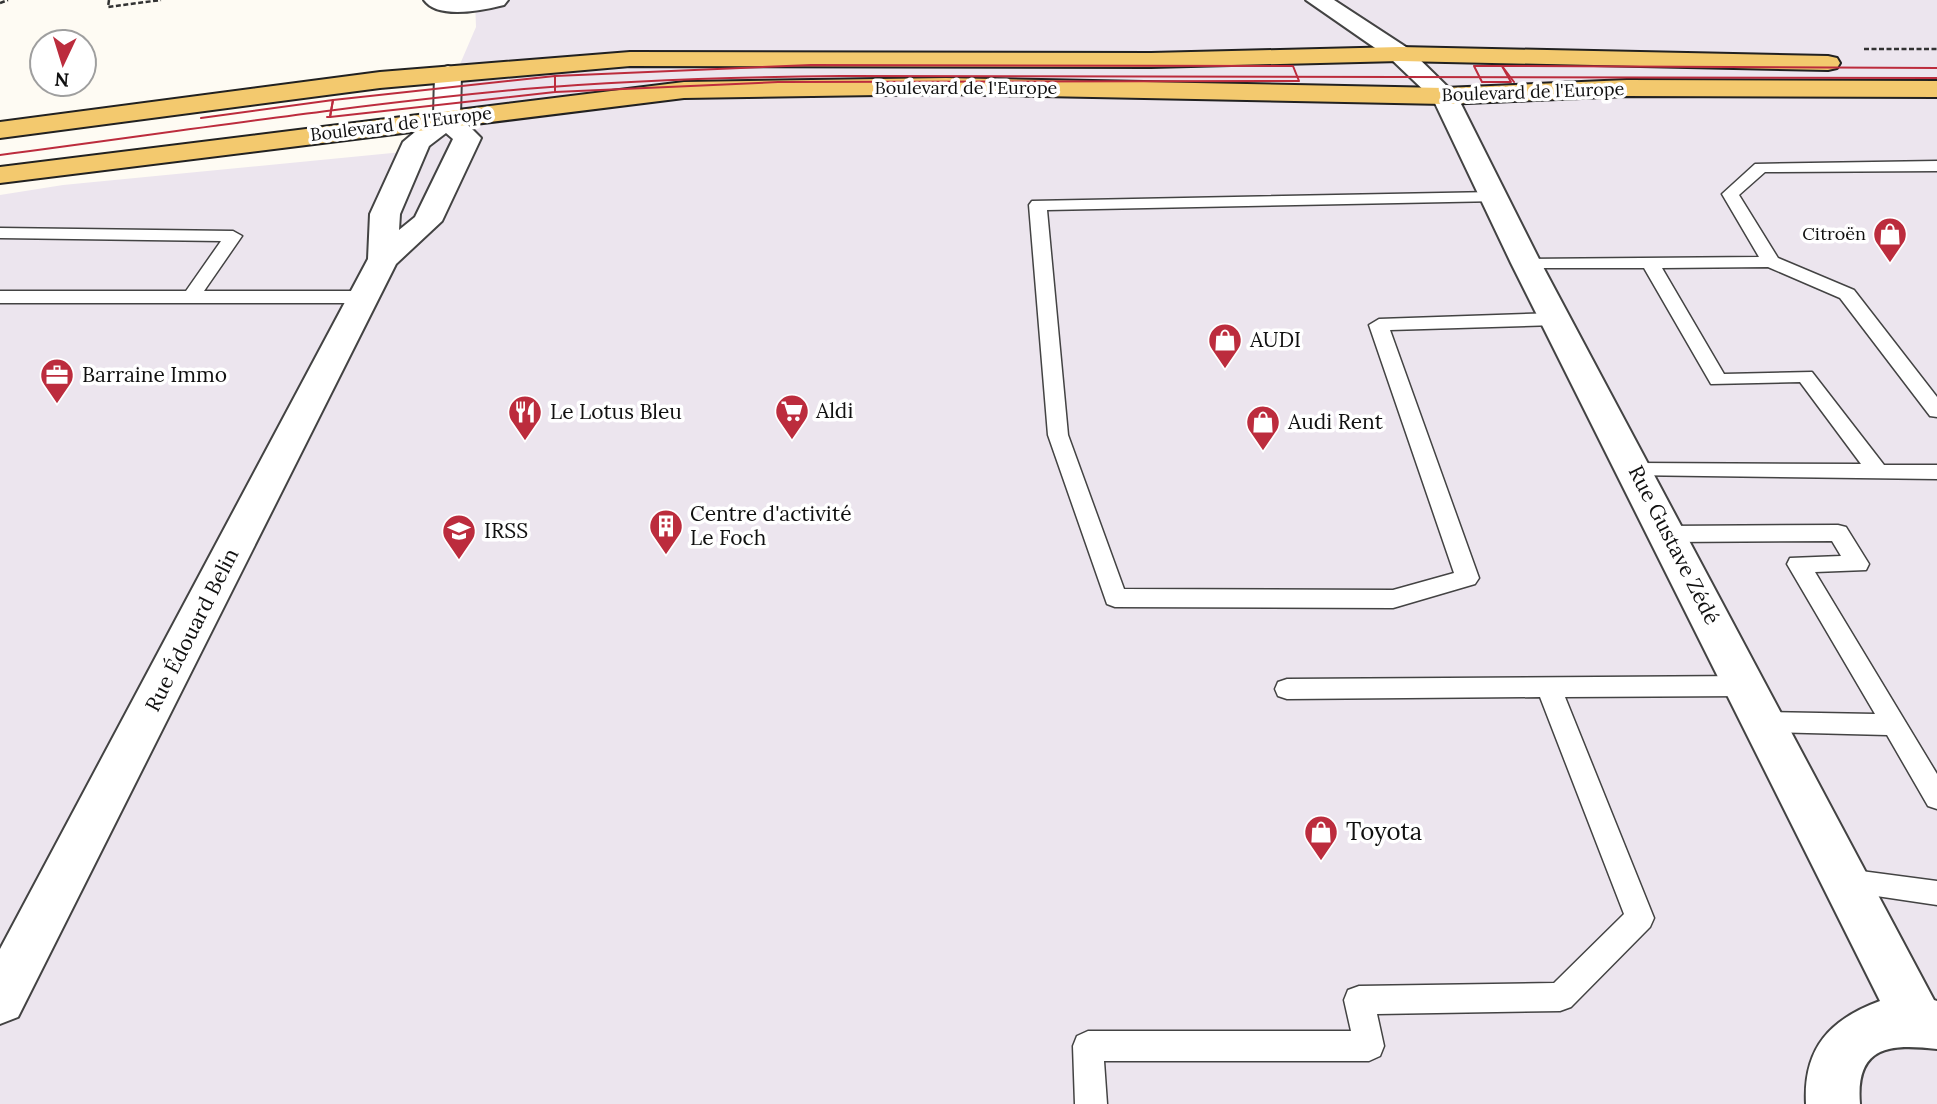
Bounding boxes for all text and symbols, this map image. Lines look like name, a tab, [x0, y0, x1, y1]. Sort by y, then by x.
north arrow	[28, 28, 98, 98]
text: N	[53, 67, 70, 92]
street label: Boulevard de l'Europe	[875, 76, 1058, 99]
street label: Boulevard de l'Europe	[1441, 77, 1625, 106]
street label: Boulevard de l'Europe	[309, 101, 493, 146]
shop icon: Citroën	[1871, 215, 1909, 264]
place label: Citroën	[1802, 222, 1866, 245]
shop icon: AUDI	[1206, 321, 1244, 370]
place label: AUDI	[1249, 326, 1301, 353]
office icon: Barraine Immo	[38, 356, 76, 405]
place label: Barraine Immo	[82, 361, 227, 388]
supermarket icon: Aldi	[773, 392, 811, 441]
restaurant icon: Le Lotus Bleu	[506, 393, 544, 442]
place label: Aldi	[815, 397, 853, 424]
place label: Le Lotus Bleu	[550, 398, 682, 425]
shop icon: Audi Rent	[1244, 403, 1282, 452]
place label: Audi Rent	[1287, 408, 1384, 435]
street label: Rue Gustave Zédé	[1623, 461, 1726, 629]
place label: Centre d'activité Le Foch	[690, 500, 852, 551]
building icon: Centre d'activité Le Foch	[647, 507, 685, 556]
school or university icon: IRSS	[440, 512, 478, 561]
place label: IRSS	[484, 517, 528, 544]
street label: Rue Édouard Belin	[139, 543, 244, 716]
shop icon: Toyota	[1302, 813, 1340, 862]
place label: Toyota	[1346, 816, 1422, 847]

